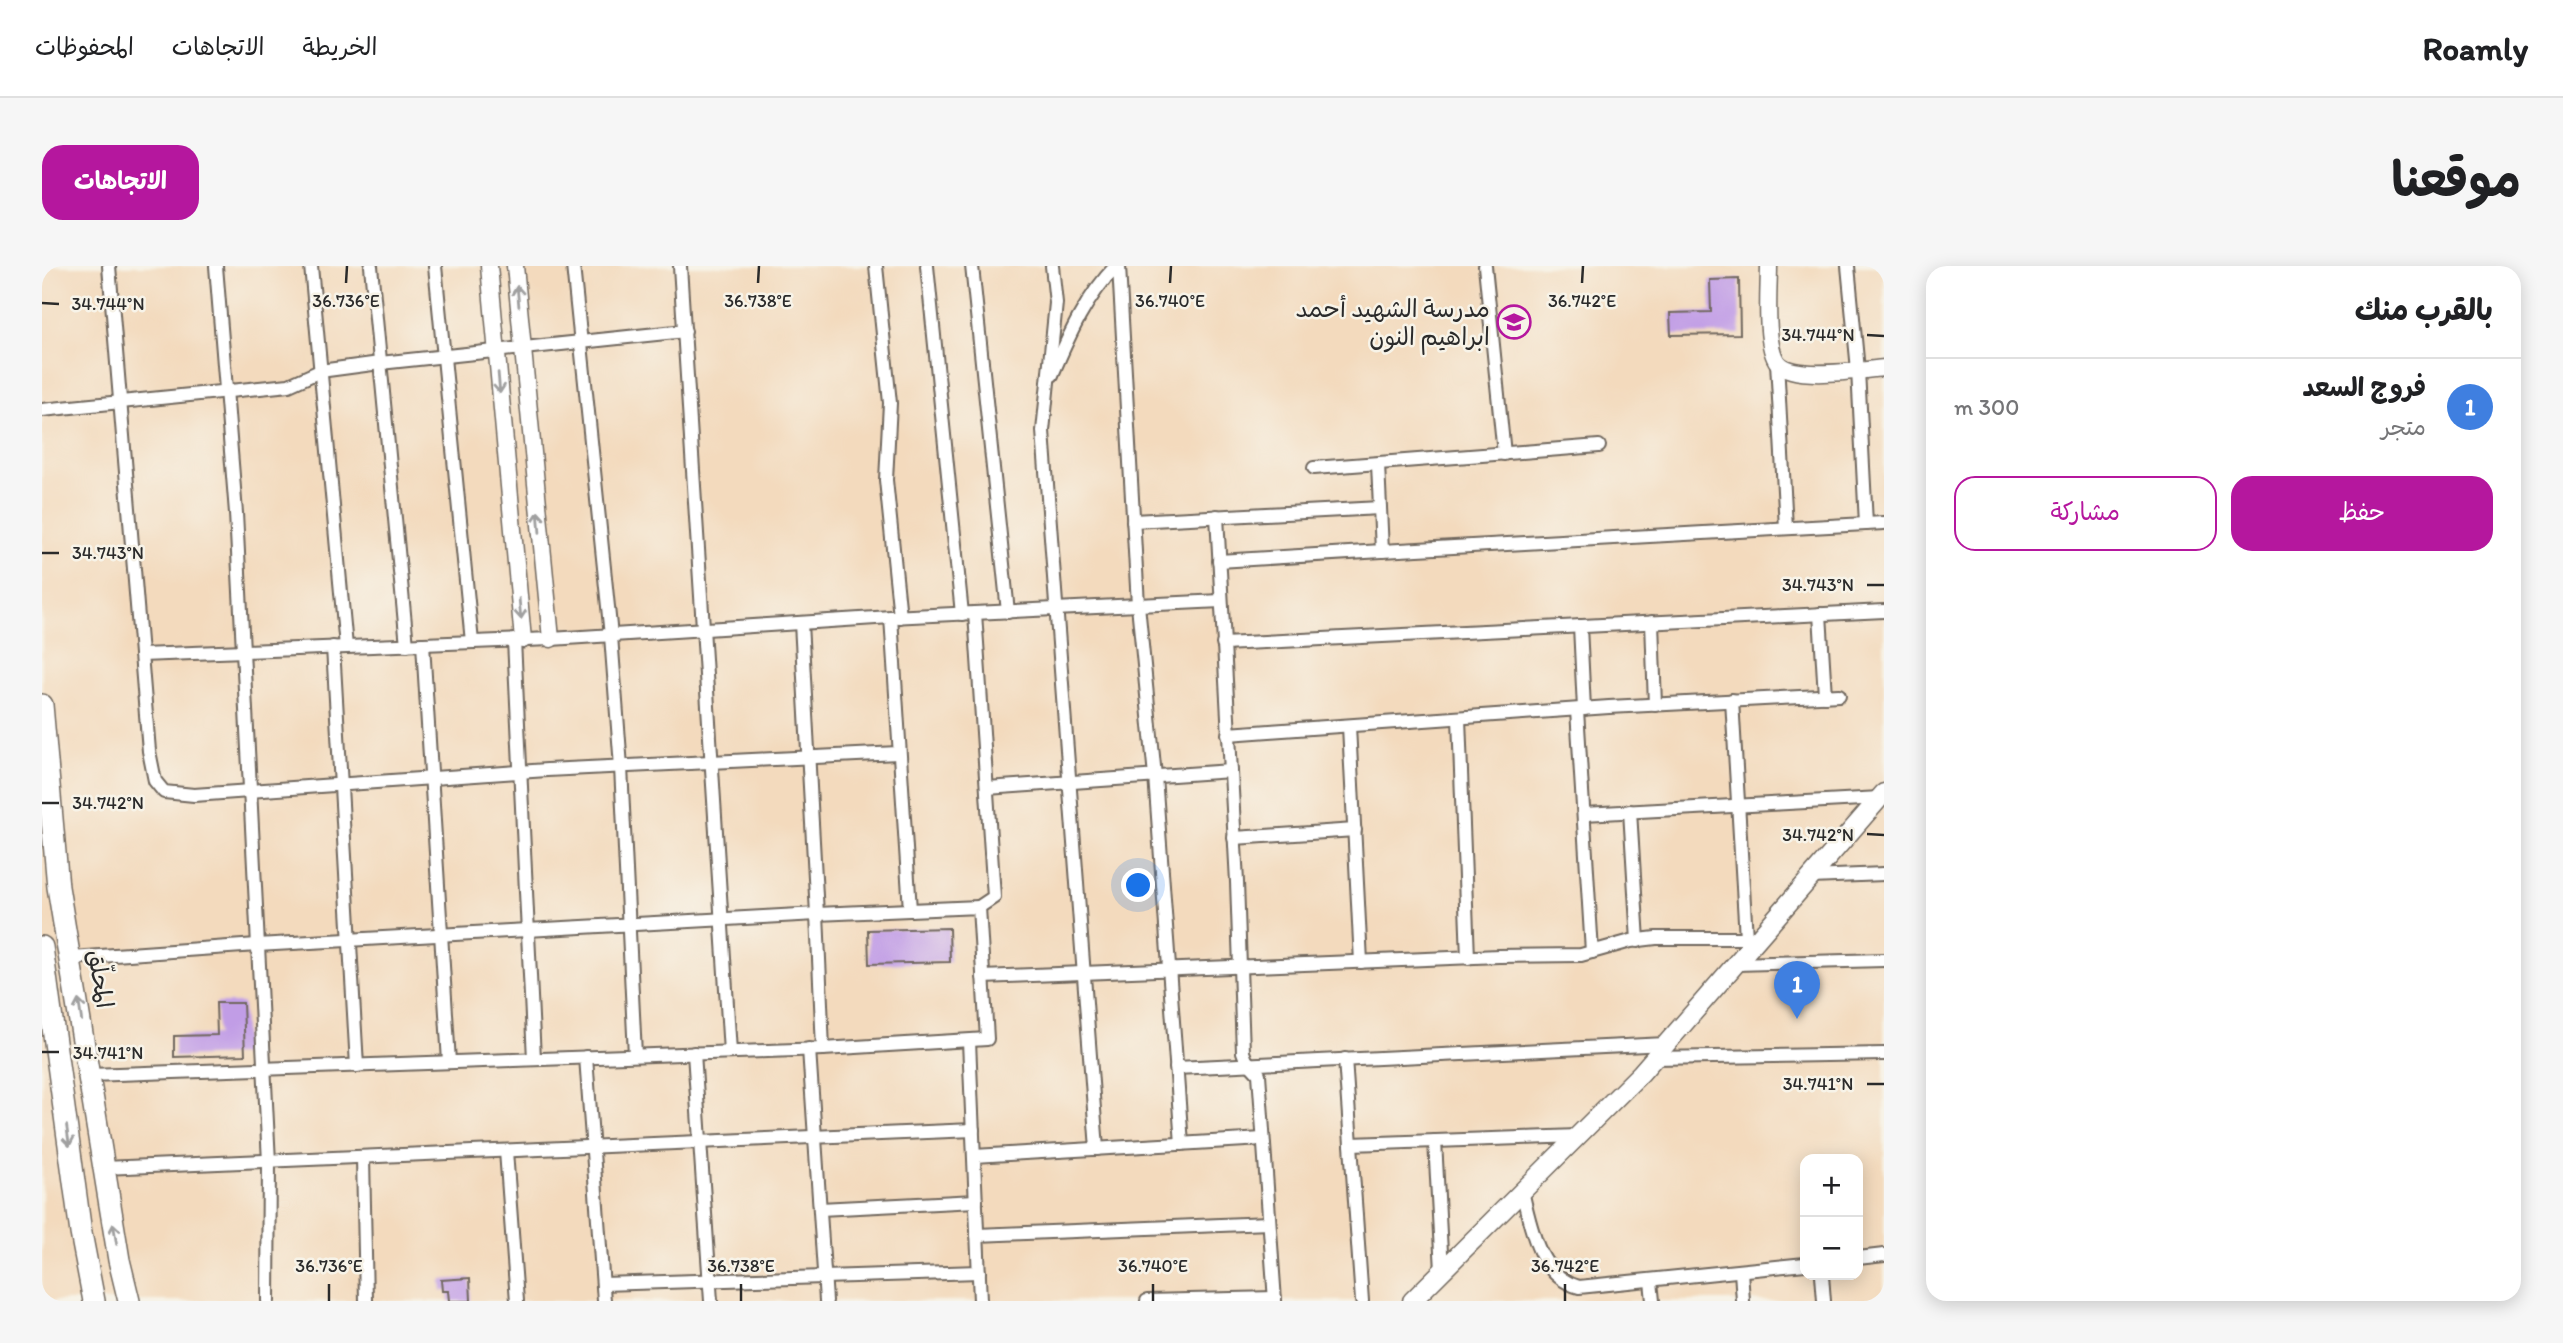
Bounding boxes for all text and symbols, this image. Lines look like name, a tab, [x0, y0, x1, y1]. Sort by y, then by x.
text: Roamly	[2422, 29, 2528, 68]
text: المحفوظات	[35, 32, 134, 61]
text: الاتجاهات	[172, 32, 265, 61]
text: الخريطة	[303, 32, 377, 61]
button: الاتجاهات	[42, 145, 199, 220]
text: موقعنا	[2391, 149, 2521, 208]
one-way arrow	[511, 285, 524, 307]
text: 36.736°E	[312, 290, 380, 312]
text: 36.738°E	[724, 290, 792, 312]
text: 36.740°E	[1135, 290, 1205, 312]
text: 36.742°E	[1548, 290, 1616, 312]
text: بالقرب منك	[2355, 291, 2493, 328]
text: 34.744°N	[71, 293, 145, 315]
place label: مدرسة الشهيد أحمد ابراهيم النون	[1296, 294, 1490, 355]
school or university icon: مدرسة الشهيد أحمد ابراهيم النون	[1495, 303, 1533, 341]
text: 34.744°N	[1781, 324, 1855, 346]
one-way arrow	[493, 371, 506, 394]
text: فروج السعد	[2303, 371, 2426, 403]
text: 300 m	[1954, 393, 2019, 421]
text: 1	[2465, 393, 2475, 421]
text: متجر	[2381, 413, 2426, 441]
button: مشاركة	[1954, 476, 2217, 551]
button: حفظ	[2231, 476, 2493, 551]
one-way arrow	[533, 511, 546, 534]
text: 34.743°N	[72, 542, 144, 564]
text: 34.743°N	[1782, 574, 1854, 596]
one-way arrow	[514, 597, 527, 620]
text: 34.742°N	[72, 792, 144, 814]
text: 34.742°N	[1782, 824, 1854, 846]
your location	[1121, 868, 1155, 902]
street label: المحلّق	[82, 947, 122, 1010]
pin: 1	[1774, 961, 1820, 1019]
one-way arrow	[73, 999, 86, 1022]
text: 34.741°N	[73, 1042, 143, 1064]
text: 34.741°N	[1783, 1073, 1853, 1095]
one-way arrow	[61, 1125, 74, 1147]
map controls	[1800, 1154, 1863, 1280]
button: +	[1800, 1154, 1863, 1217]
button: −	[1800, 1217, 1863, 1280]
one-way arrow	[108, 1223, 121, 1246]
text: 36.736°E	[295, 1255, 363, 1277]
text: 36.738°E	[707, 1255, 775, 1277]
text: 36.740°E	[1118, 1255, 1188, 1277]
text: 36.742°E	[1531, 1255, 1599, 1277]

